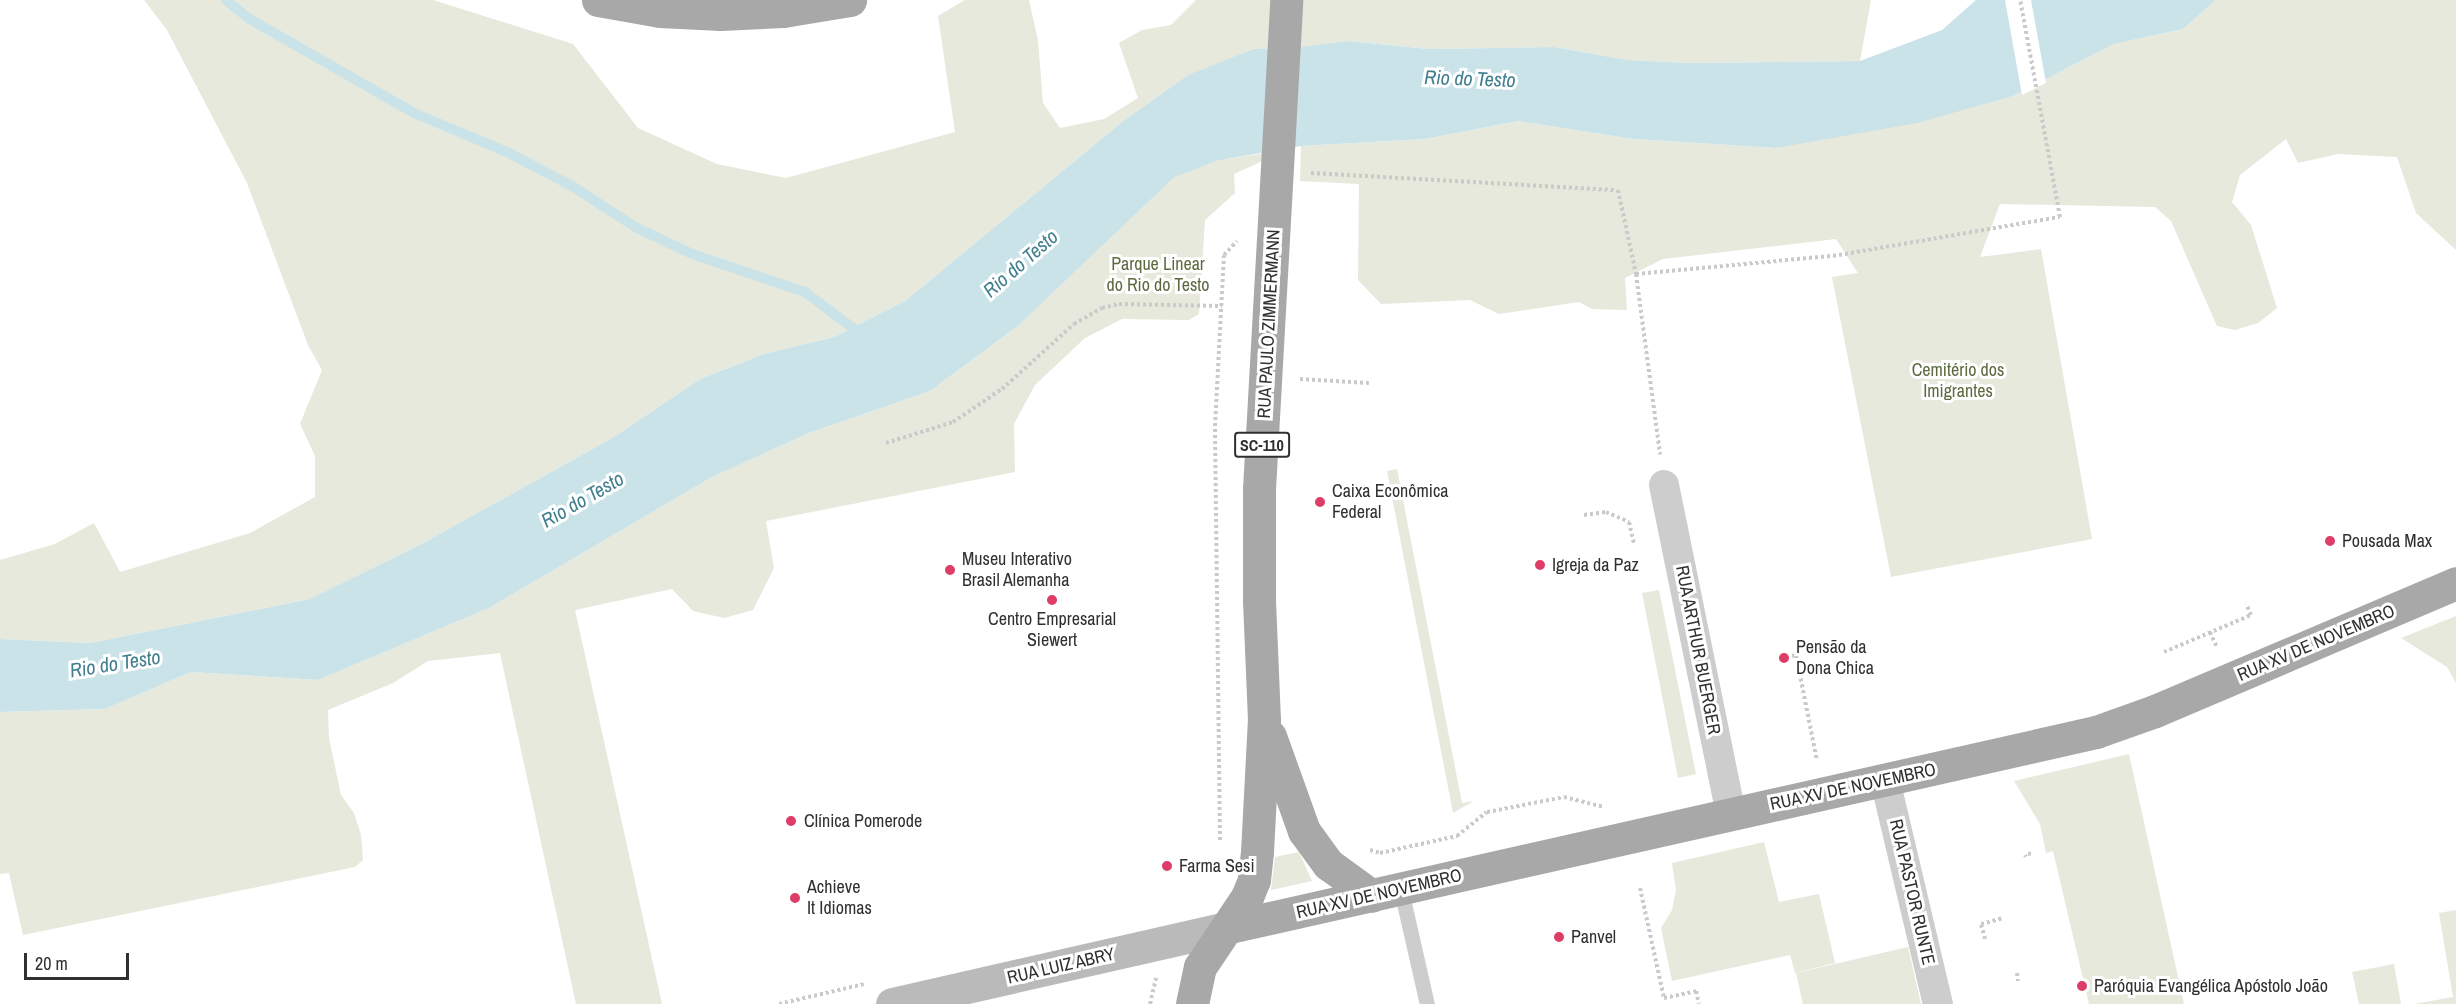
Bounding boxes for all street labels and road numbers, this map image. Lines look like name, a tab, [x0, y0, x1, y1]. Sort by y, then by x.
street label: RUA PAULO ZIMMERMANN	[1253, 229, 1285, 419]
road number: SC-110	[1234, 432, 1290, 458]
street label: RUA ARTHUR BUERGER	[1671, 563, 1725, 737]
street label: RUA XV DE NOVEMBRO	[2234, 600, 2398, 686]
street label: RUA XV DE NOVEMBRO	[1768, 759, 1938, 815]
street label: RUA PASTOR RUNTE	[1885, 817, 1939, 967]
street label: RUA XV DE NOVEMBRO	[1294, 864, 1464, 924]
street label: RUA LUIZ ABRY	[1004, 943, 1118, 989]

